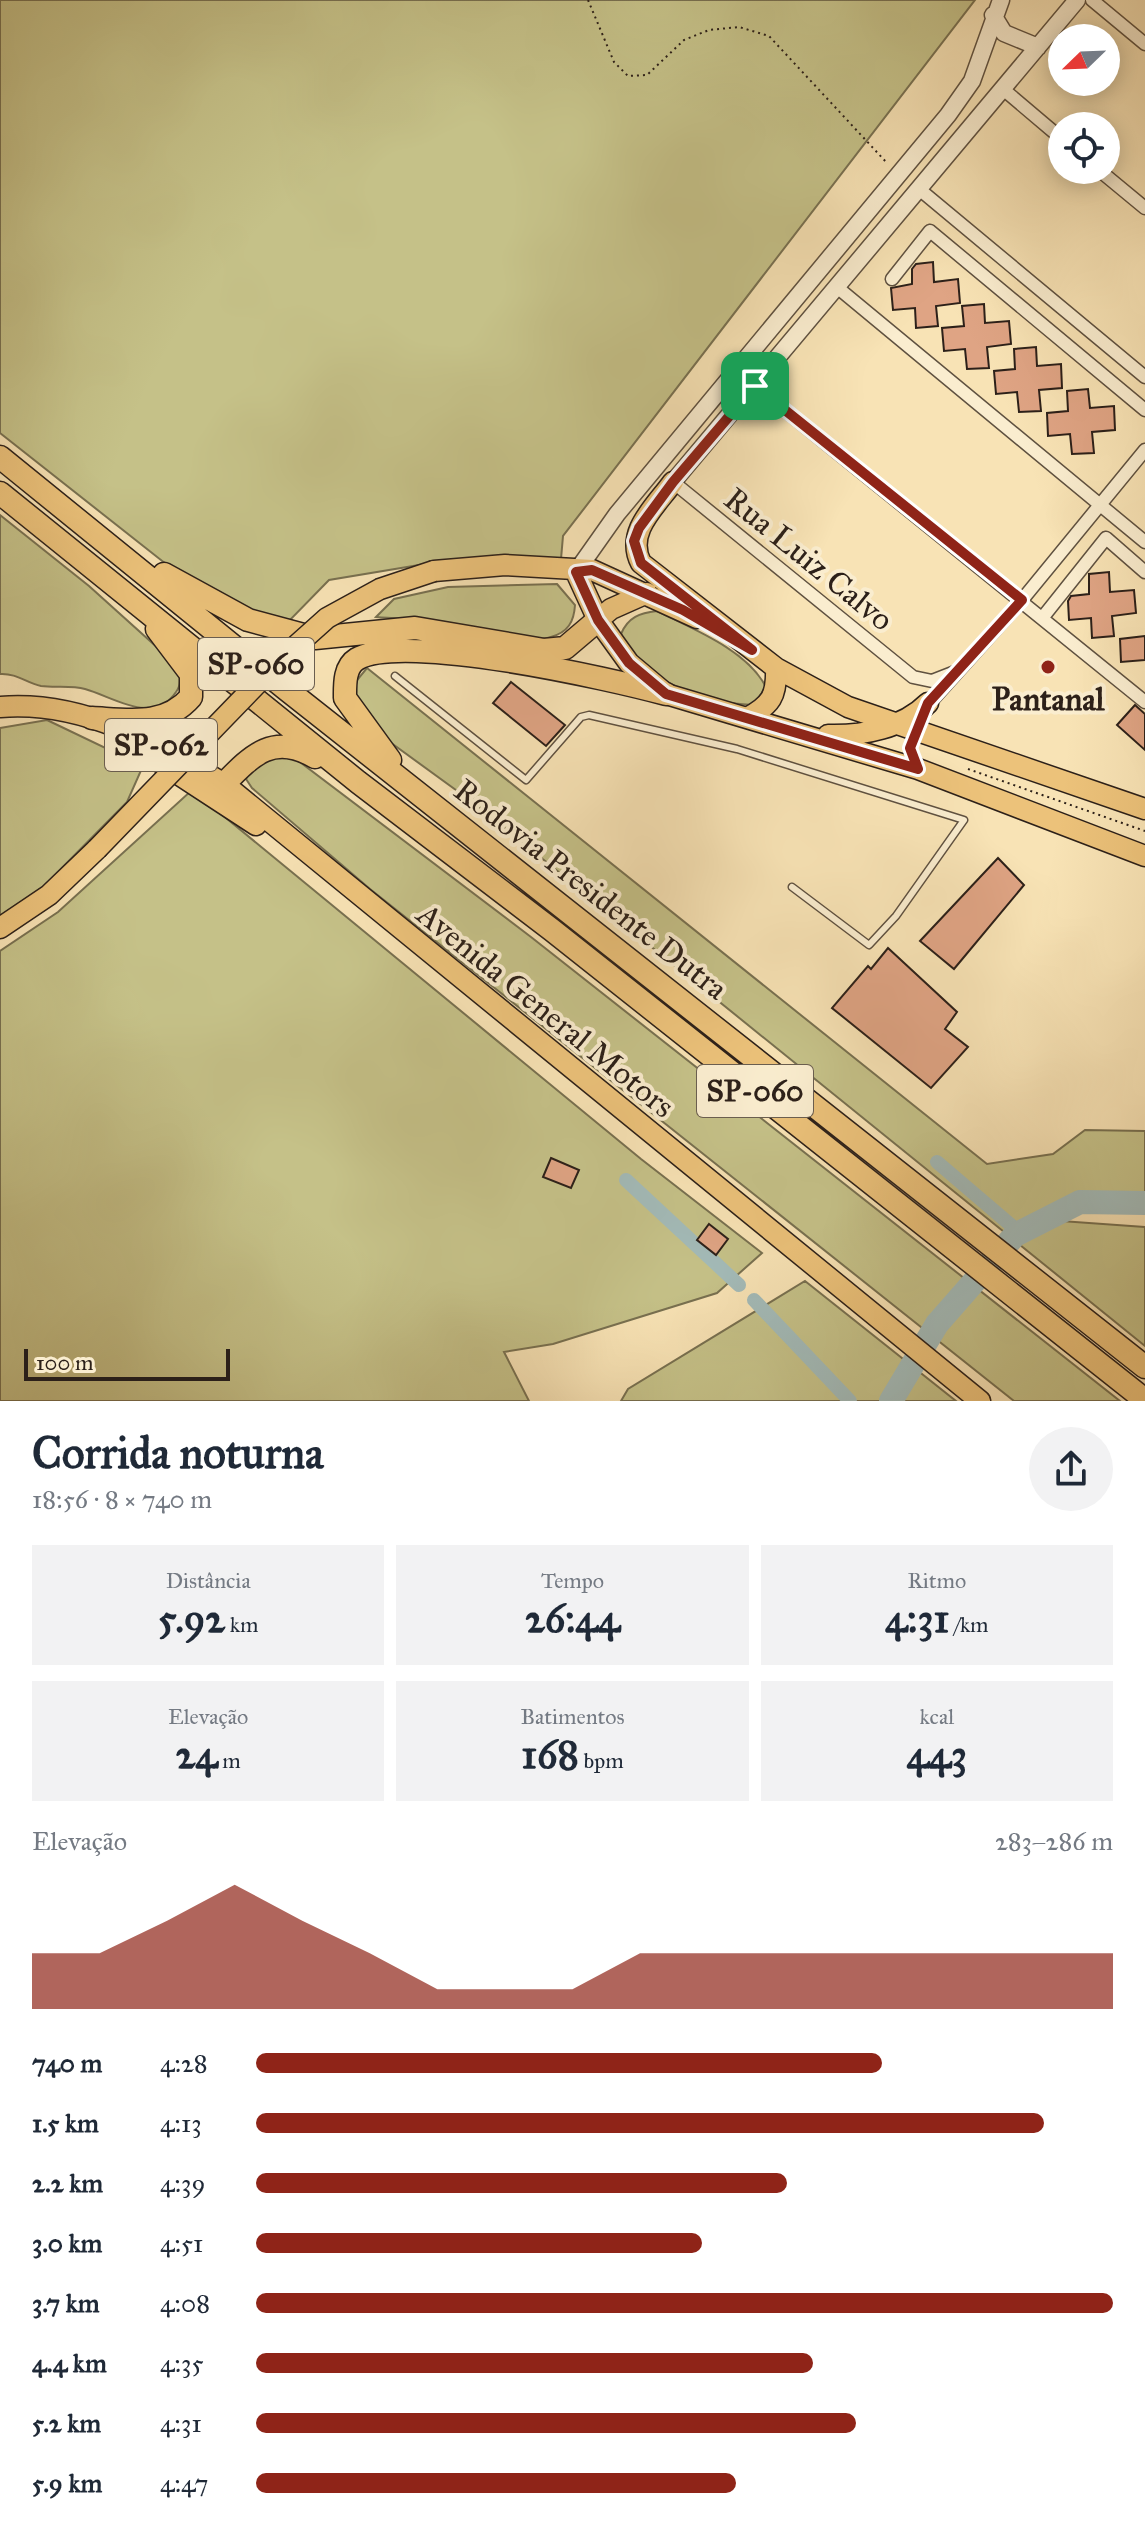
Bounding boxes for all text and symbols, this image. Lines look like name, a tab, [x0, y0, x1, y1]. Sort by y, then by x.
north arrow	[1048, 24, 1120, 96]
map controls	[1048, 24, 1120, 184]
button: locate	[1048, 112, 1120, 184]
pin	[721, 352, 789, 420]
icon: arrive	[733, 364, 777, 408]
street label: Rua Luiz Calvo	[716, 479, 901, 639]
road number: SP-060	[198, 638, 314, 690]
marker: Pantanal	[1039, 658, 1057, 676]
place label: Pantanal	[992, 680, 1106, 719]
road number: SP-062	[105, 719, 217, 771]
street label: Rodovia Presidente Dutra	[446, 771, 736, 1009]
street label: Avenida General Motors	[408, 893, 682, 1126]
road number: SP-060	[697, 1065, 813, 1117]
scale bar	[24, 1345, 230, 1381]
text: 100 m	[36, 1349, 93, 1376]
text: Corrida noturna	[32, 1426, 324, 1480]
button: share	[1029, 1427, 1113, 1511]
text: 18:56 · 8 × 740 m	[32, 1483, 212, 1515]
text: Distância	[166, 1567, 251, 1594]
text: Tempo	[541, 1567, 604, 1594]
text: Ritmo	[907, 1567, 966, 1594]
text: 5.92	[158, 1594, 225, 1643]
text: 26:44	[525, 1594, 620, 1643]
text: 4:31	[885, 1594, 949, 1643]
text: km	[225, 1611, 258, 1638]
text: /km	[949, 1611, 989, 1638]
text: Elevação	[168, 1703, 248, 1730]
text: Batimentos	[520, 1703, 625, 1730]
text: kcal	[920, 1703, 954, 1730]
text: 24	[176, 1730, 218, 1779]
text: 168	[521, 1730, 579, 1779]
text: 443	[907, 1730, 967, 1779]
text: m	[218, 1747, 241, 1774]
text: bpm	[579, 1747, 624, 1774]
text: Elevação	[32, 1825, 127, 1857]
text: 283–286 m	[995, 1825, 1113, 1857]
text: 740 m	[32, 2047, 102, 2079]
text: 4:28	[160, 2047, 208, 2079]
text: 1.5 km	[32, 2107, 99, 2139]
text: 4:13	[160, 2107, 202, 2139]
text: 2.2 km	[32, 2167, 103, 2199]
text: 4:39	[160, 2167, 205, 2199]
text: 3.0 km	[32, 2227, 102, 2259]
text: 4:51	[160, 2227, 203, 2259]
text: 3.7 km	[32, 2287, 100, 2319]
text: 4:08	[160, 2287, 210, 2319]
text: 4.4 km	[32, 2347, 107, 2379]
text: 4:35	[160, 2347, 204, 2379]
text: 5.2 km	[32, 2407, 101, 2439]
text: 4:31	[160, 2407, 202, 2439]
text: 5.9 km	[32, 2467, 102, 2499]
text: 4:47	[160, 2467, 208, 2499]

